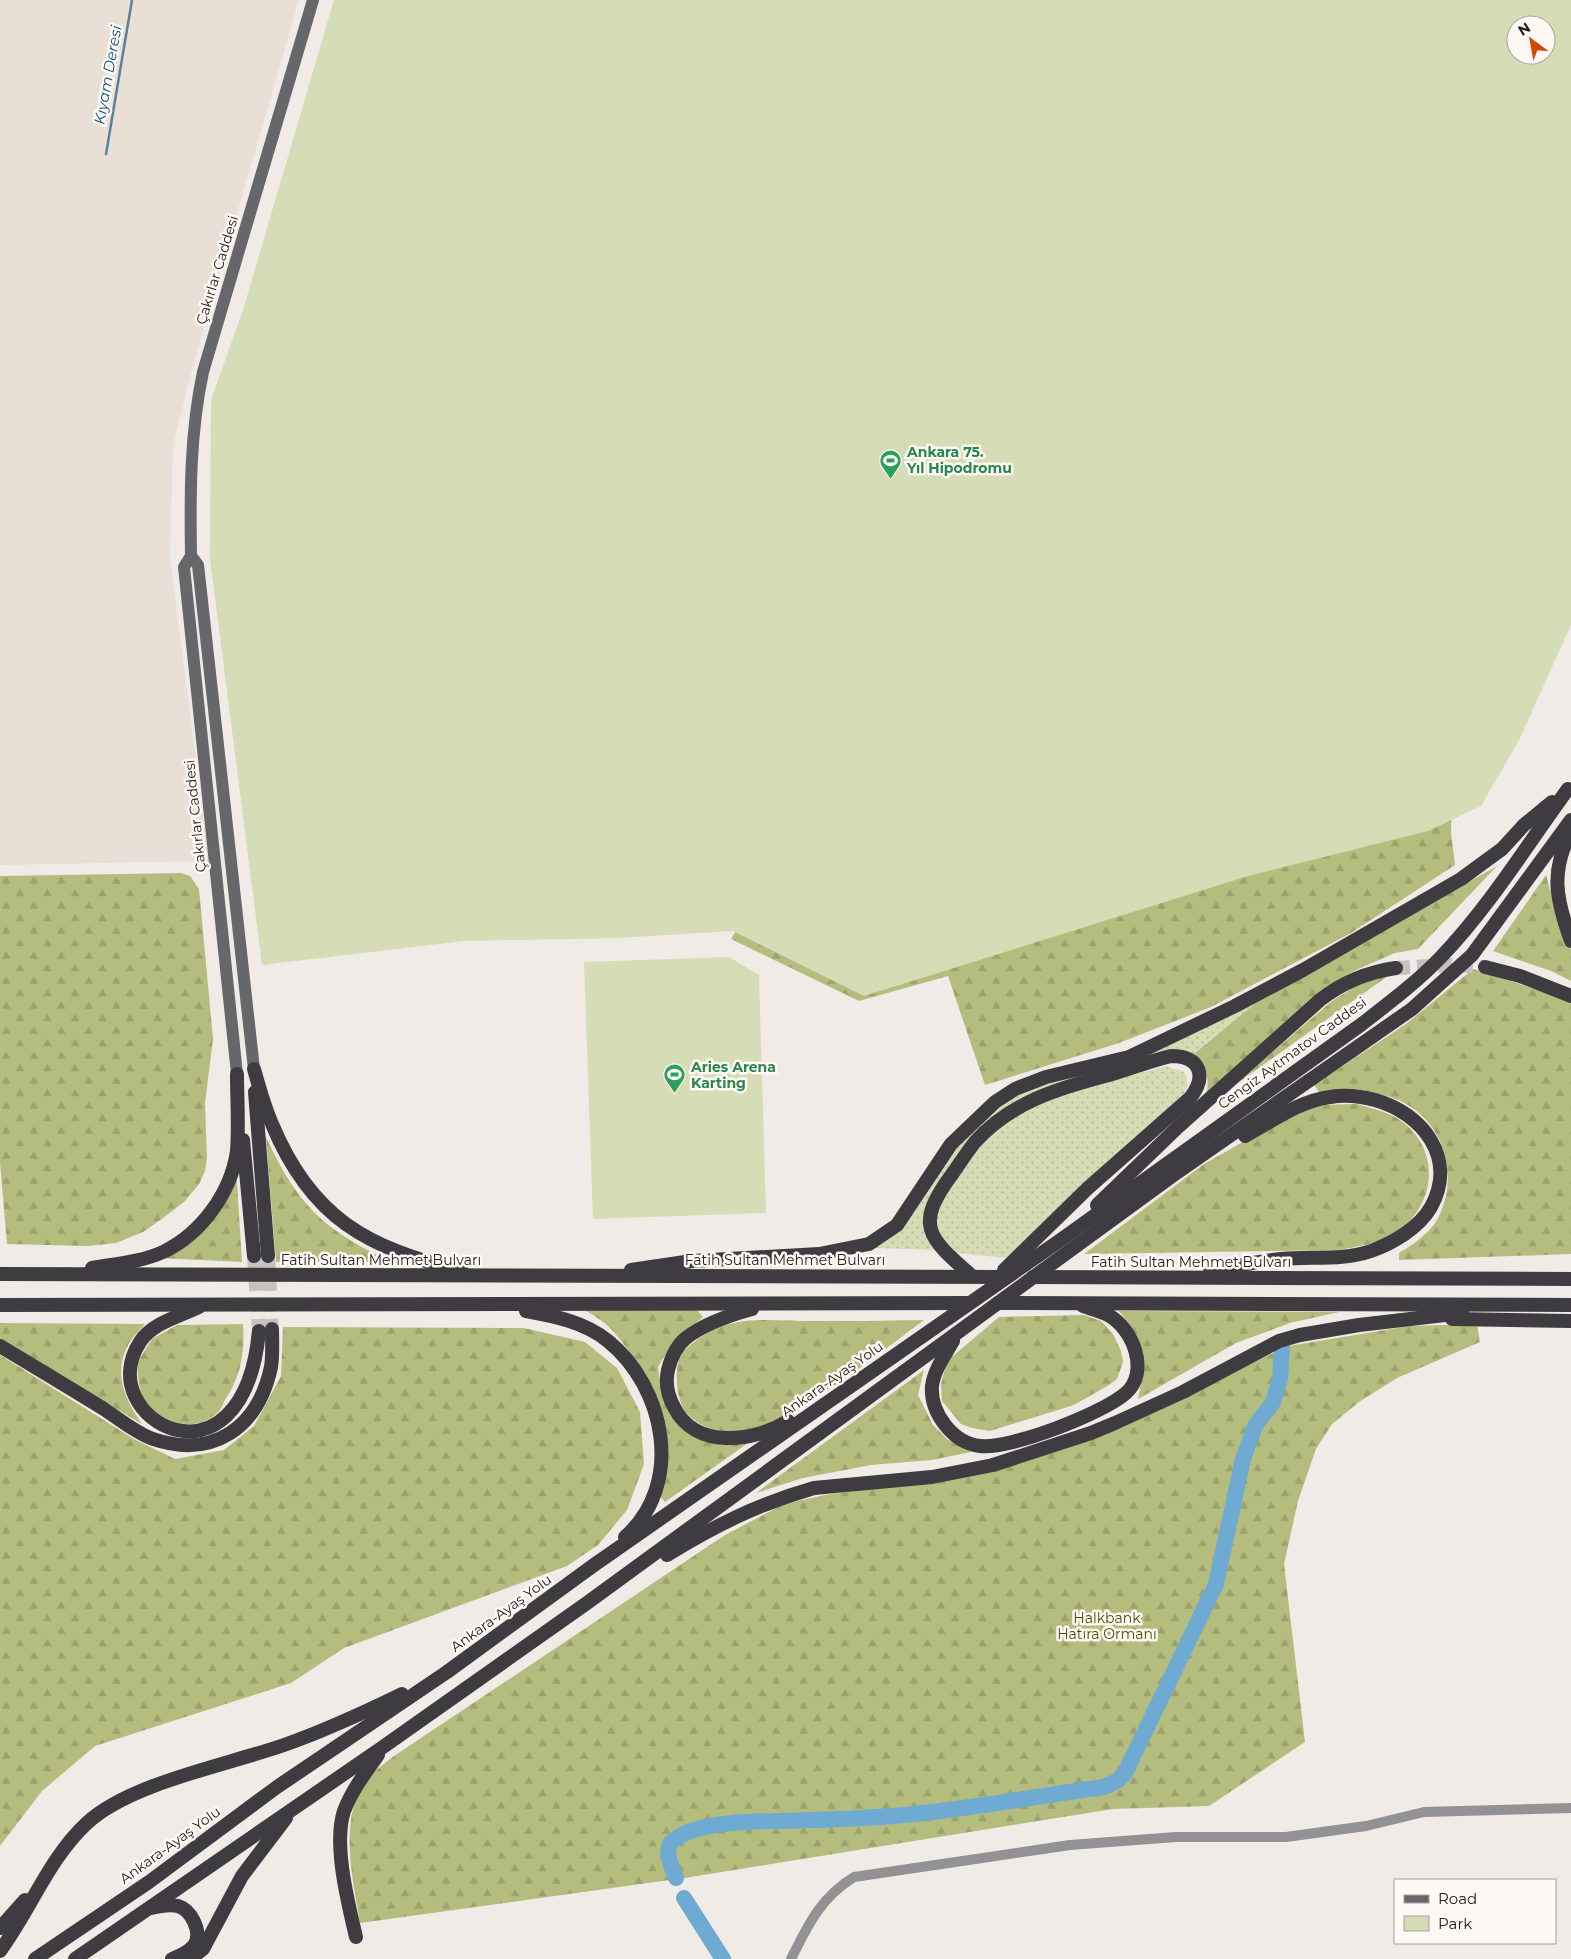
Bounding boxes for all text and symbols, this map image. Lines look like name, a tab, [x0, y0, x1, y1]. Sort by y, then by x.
north arrow	[1506, 15, 1556, 65]
text: N	[1515, 18, 1534, 40]
water label: Kıyam Deresi	[89, 23, 126, 126]
street label: Çakırlar Caddesi	[192, 213, 242, 327]
place label: Ankara 75. Yıl Hipodromu	[906, 443, 1012, 477]
sports icon: Ankara 75. Yıl Hipodromu	[879, 448, 903, 479]
street label: Çakırlar Caddesi	[180, 759, 210, 873]
street label: Cengiz Aytmatov Caddesi	[1214, 993, 1370, 1113]
place label: Aries Arena Karting	[690, 1058, 776, 1092]
sports icon: Aries Arena Karting	[663, 1063, 687, 1094]
street label: Fatih Sultan Mehmet Bulvarı	[281, 1251, 481, 1269]
street label: Fatih Sultan Mehmet Bulvarı	[685, 1251, 885, 1269]
street label: Fatih Sultan Mehmet Bulvarı	[1091, 1253, 1291, 1271]
street label: Ankara-Ayaş Yolu	[778, 1337, 886, 1421]
street label: Ankara-Ayaş Yolu	[447, 1570, 555, 1656]
park label: Halkbank Hatıra Ormanı	[1057, 1609, 1157, 1643]
street label: Ankara-Ayaş Yolu	[116, 1802, 224, 1888]
legend	[1394, 1879, 1556, 1944]
text: Road	[1438, 1889, 1477, 1908]
text: Park	[1438, 1914, 1472, 1933]

